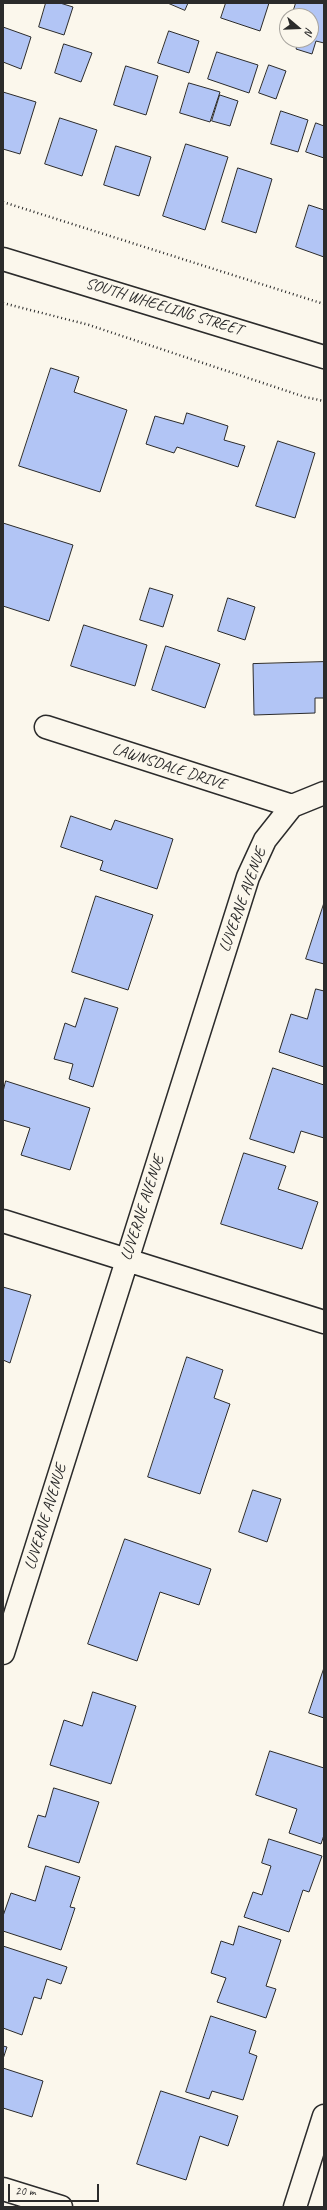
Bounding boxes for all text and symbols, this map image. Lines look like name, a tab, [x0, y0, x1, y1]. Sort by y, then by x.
north arrow	[279, 8, 319, 48]
text: N	[302, 26, 317, 37]
street label: SOUTH WHEELING STREET	[83, 274, 245, 340]
street label: LAWNSDALE DRIVE	[110, 740, 228, 794]
street label: LUVERNE AVENUE	[215, 845, 271, 955]
street label: LUVERNE AVENUE	[117, 1153, 169, 1263]
street label: LUVERNE AVENUE	[21, 1462, 71, 1572]
scale bar	[10, 2176, 101, 2202]
text: 20 m	[15, 2183, 35, 2199]

